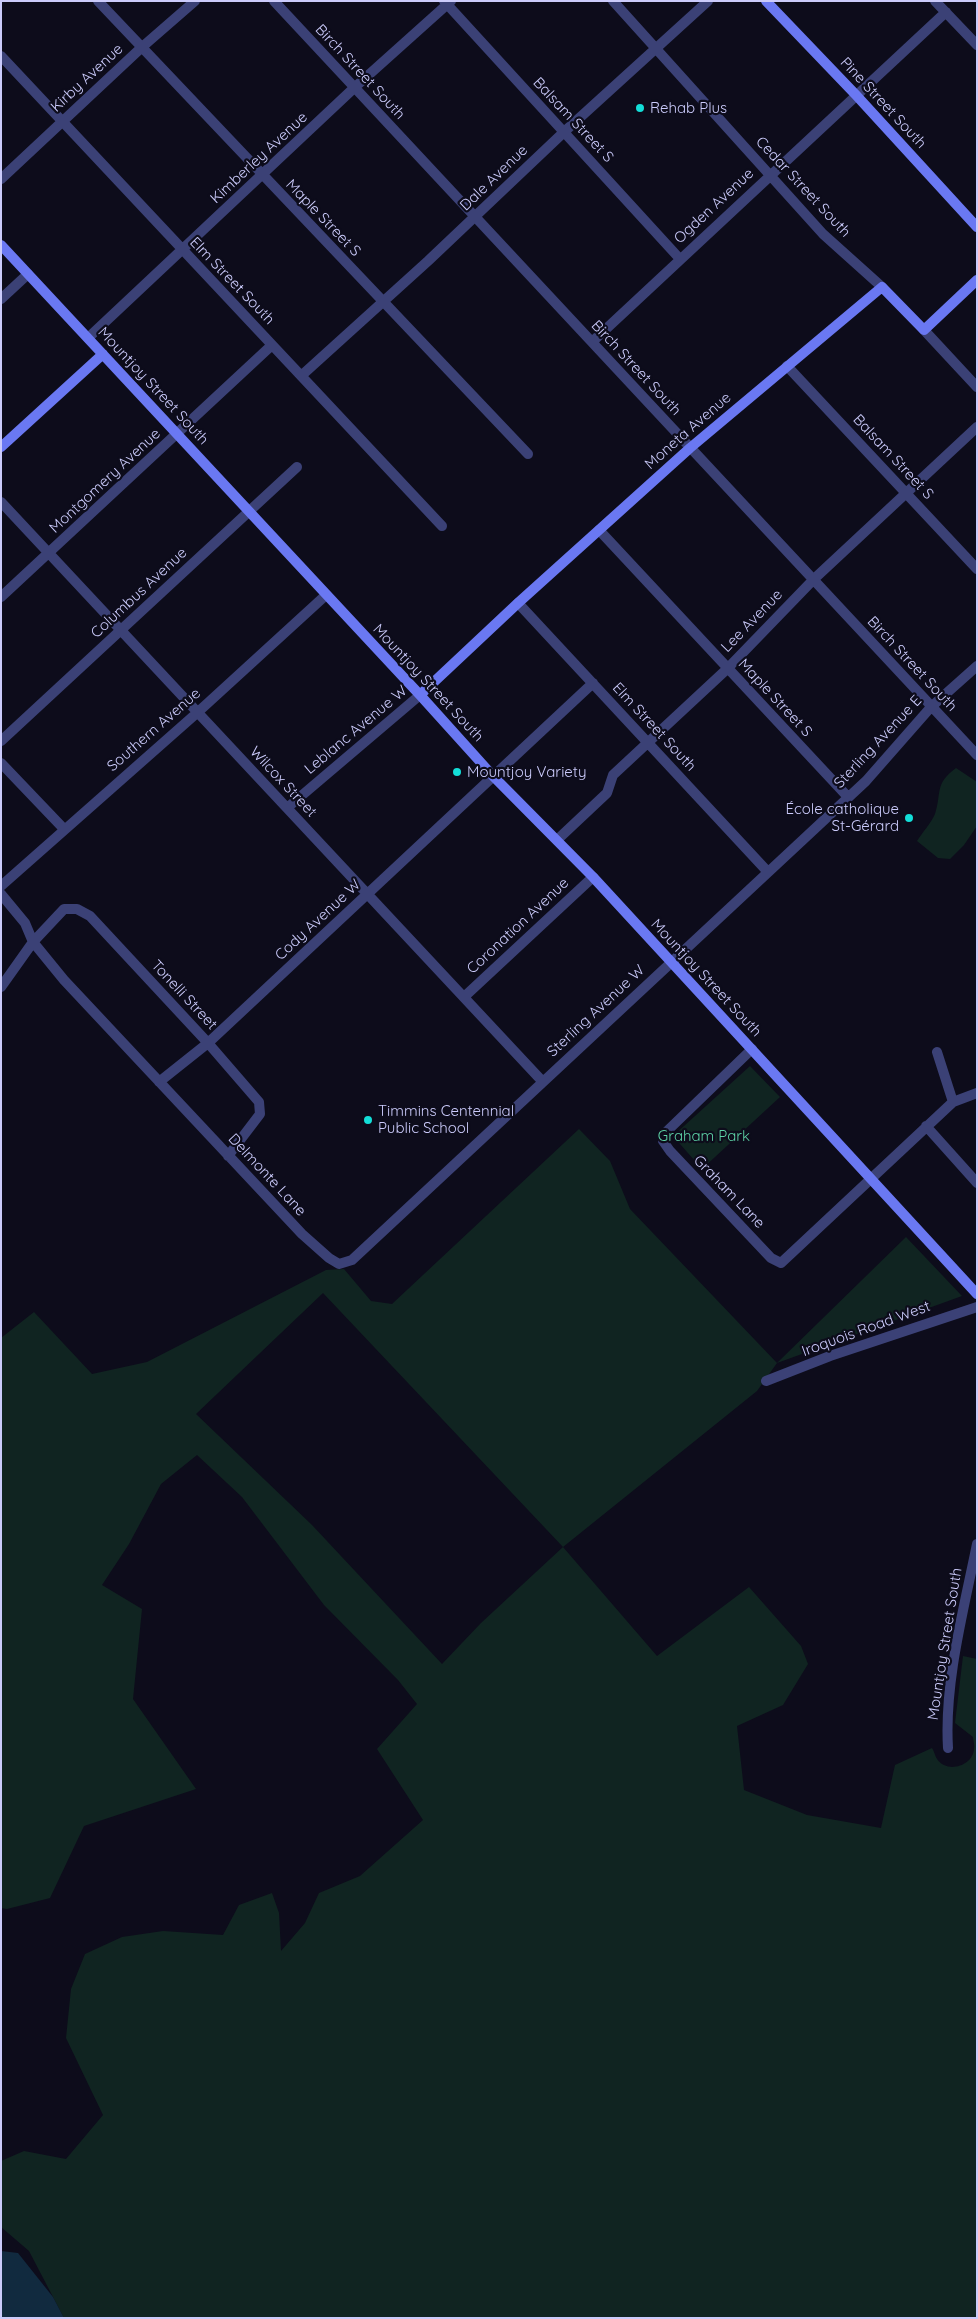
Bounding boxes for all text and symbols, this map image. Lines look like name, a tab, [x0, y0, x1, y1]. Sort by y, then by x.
street label: Birch Street South	[311, 21, 409, 123]
street label: Kirby Avenue	[47, 40, 127, 116]
street label: Pine Street South	[836, 54, 930, 152]
street label: Balsam Street S	[529, 74, 617, 166]
place label: Rehab Plus	[650, 99, 727, 117]
marker: Rehab Plus	[634, 102, 646, 114]
street label: Kimberley Avenue	[207, 108, 311, 208]
street label: Cedar Street South	[752, 133, 854, 241]
street label: Dale Avenue	[456, 141, 532, 215]
street label: Ogden Avenue	[670, 165, 758, 247]
street label: Maple Street S	[282, 176, 364, 260]
street label: Elm Street South	[186, 234, 278, 328]
street label: Birch Street South	[587, 317, 685, 419]
street label: Mountjoy Street South	[94, 323, 212, 449]
street label: Moneta Avenue	[641, 389, 735, 473]
street label: Balsam Street S	[849, 411, 937, 503]
street label: Montgomery Avenue	[46, 425, 164, 537]
street label: Columbus Avenue	[87, 544, 191, 642]
street label: Lee Avenue	[718, 586, 786, 656]
street label: Birch Street South	[863, 613, 961, 715]
street label: Mountjoy Street South	[369, 620, 487, 746]
street label: Maple Street S	[734, 655, 816, 741]
street label: Elm Street South	[608, 679, 700, 775]
street label: Leblanc Avenue W	[301, 682, 411, 778]
street label: Southern Avenue	[104, 685, 204, 775]
street label: Sterling Avenue E	[830, 692, 926, 792]
street label: Wilcox Street	[246, 743, 320, 821]
place label: Mountjoy Variety	[467, 763, 586, 781]
marker: Mountjoy Variety	[451, 766, 463, 778]
place label: École catholique St-Gérard	[785, 800, 899, 835]
marker: École catholique St-Gérard	[903, 812, 915, 824]
street label: Coronation Avenue	[463, 874, 573, 978]
street label: Cody Avenue W	[271, 876, 365, 964]
street label: Mountjoy Street South	[647, 915, 765, 1041]
street label: Tonelli Street	[147, 956, 221, 1034]
street label: Sterling Avenue W	[544, 961, 648, 1061]
place label: Timmins Centennial Public School	[378, 1102, 514, 1137]
marker: Timmins Centennial Public School	[362, 1114, 374, 1126]
park label: Graham Park	[658, 1127, 750, 1145]
street label: Delmonte Lane	[224, 1130, 310, 1220]
street label: Graham Lane	[690, 1152, 768, 1232]
street label: Iroquois Road West	[799, 1297, 933, 1361]
street label: Mountjoy Street South	[924, 1566, 966, 1722]

